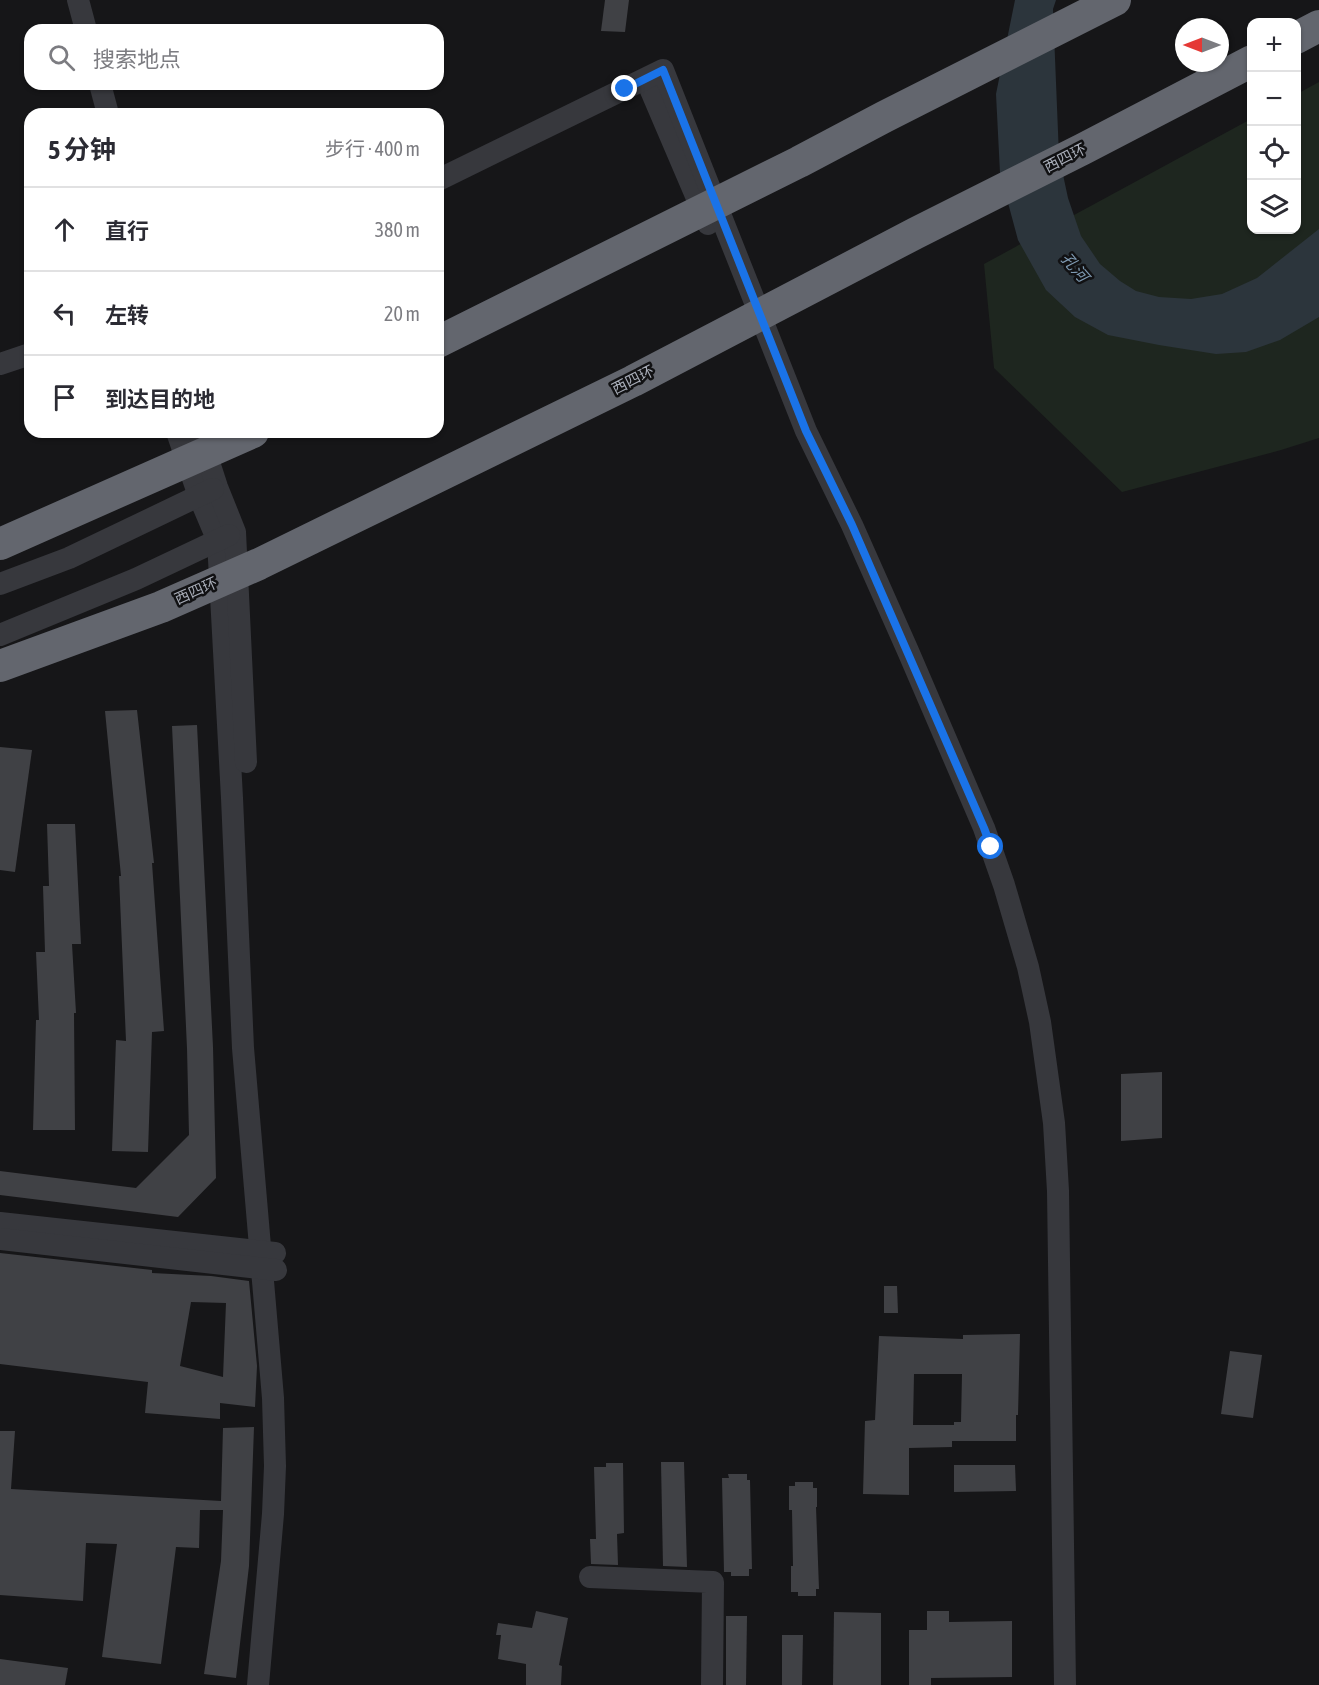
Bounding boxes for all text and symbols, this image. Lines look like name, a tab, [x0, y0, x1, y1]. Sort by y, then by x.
north arrow	[1175, 18, 1229, 72]
map controls	[1247, 18, 1301, 234]
button: +	[1247, 18, 1301, 72]
search box	[24, 24, 444, 90]
icon: search	[45, 41, 78, 74]
text: 搜索地点	[93, 46, 181, 72]
button: −	[1247, 72, 1301, 126]
route end	[611, 75, 637, 101]
button: locate	[1247, 126, 1301, 180]
text: 5 分钟	[48, 135, 116, 165]
text: 步行 · 400 m	[325, 137, 420, 160]
street label: 西四环	[1041, 140, 1089, 175]
button: layers	[1247, 180, 1301, 234]
icon: ahead	[48, 213, 81, 246]
text: 直行	[105, 218, 149, 244]
text: 380 m	[375, 218, 420, 241]
water label: 孔河	[1058, 249, 1094, 287]
icon: left	[48, 297, 81, 330]
text: 左转	[105, 302, 149, 328]
text: 20 m	[384, 302, 420, 325]
street label: 西四环	[609, 362, 657, 397]
icon: arrive	[48, 381, 81, 414]
text: 到达目的地	[105, 386, 215, 412]
street label: 西四环	[172, 574, 220, 607]
route start	[977, 833, 1003, 859]

